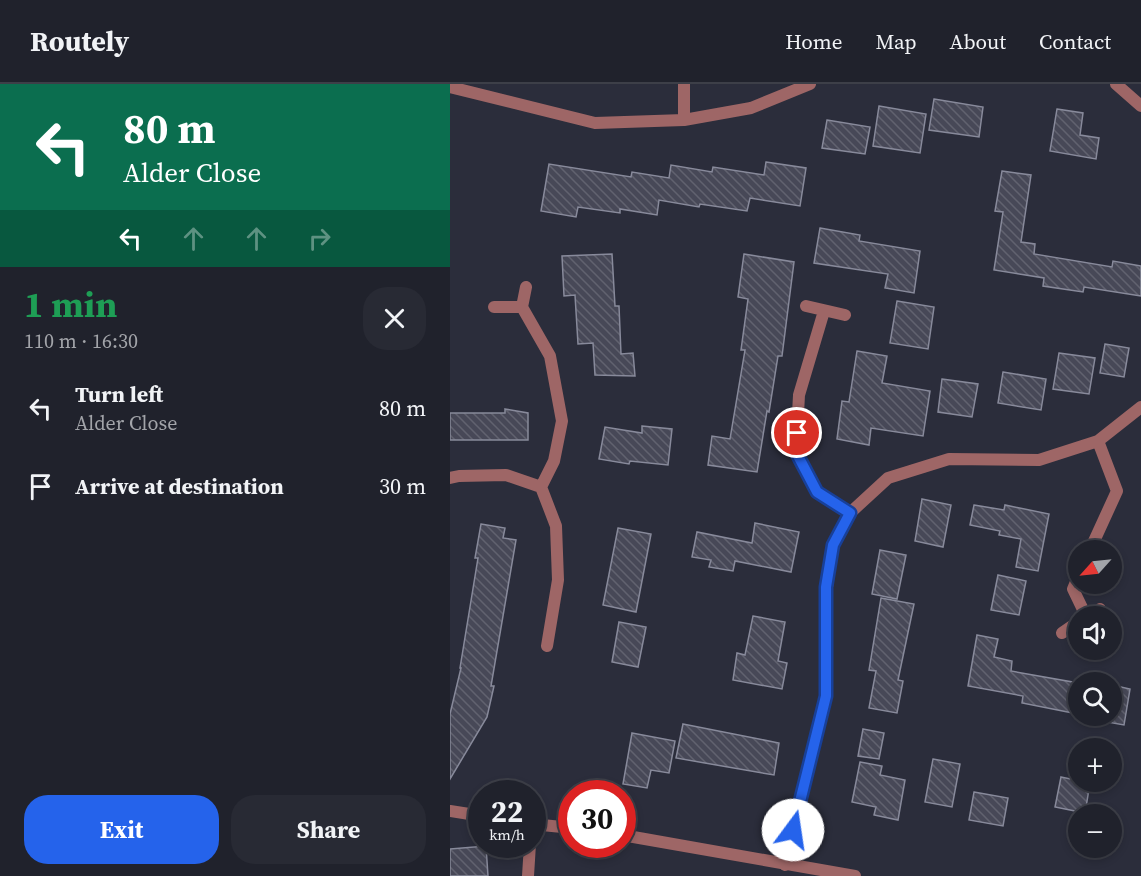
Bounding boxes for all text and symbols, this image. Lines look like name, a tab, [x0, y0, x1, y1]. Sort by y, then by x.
text: Routely	[30, 22, 129, 60]
text: Home	[785, 27, 843, 56]
text: Map	[876, 27, 917, 56]
text: About	[950, 27, 1006, 56]
text: Contact	[1039, 27, 1111, 56]
text: 80 m	[123, 99, 216, 157]
icon: left	[24, 108, 102, 186]
text: Alder Close	[123, 154, 261, 191]
icon: left	[114, 222, 147, 255]
icon: ahead	[177, 222, 210, 255]
icon: ahead	[240, 222, 273, 255]
icon: right	[303, 222, 336, 255]
text: 1 min	[24, 280, 117, 329]
button: close	[363, 287, 426, 350]
text: 110 m · 16:30	[24, 327, 138, 355]
text: Turn left	[75, 379, 163, 409]
icon: left	[24, 392, 57, 425]
text: 80 m	[379, 393, 426, 423]
pin	[771, 407, 822, 458]
text: Alder Close	[75, 409, 177, 437]
icon: arrive	[780, 416, 813, 449]
icon: arrive	[24, 470, 57, 503]
text: Arrive at destination	[75, 471, 284, 501]
text: 30 m	[379, 471, 426, 501]
north arrow	[1068, 540, 1122, 594]
map controls	[1068, 540, 1122, 858]
button: sound	[1068, 606, 1122, 660]
button: search	[1068, 672, 1122, 726]
button: +	[1068, 738, 1122, 792]
speed limit sign: 30	[558, 780, 636, 858]
text: 22	[491, 791, 523, 832]
button: Exit	[24, 795, 219, 864]
button: Share	[231, 795, 426, 864]
position arrow	[761, 798, 825, 862]
button: −	[1068, 804, 1122, 858]
text: km/h	[489, 824, 525, 845]

